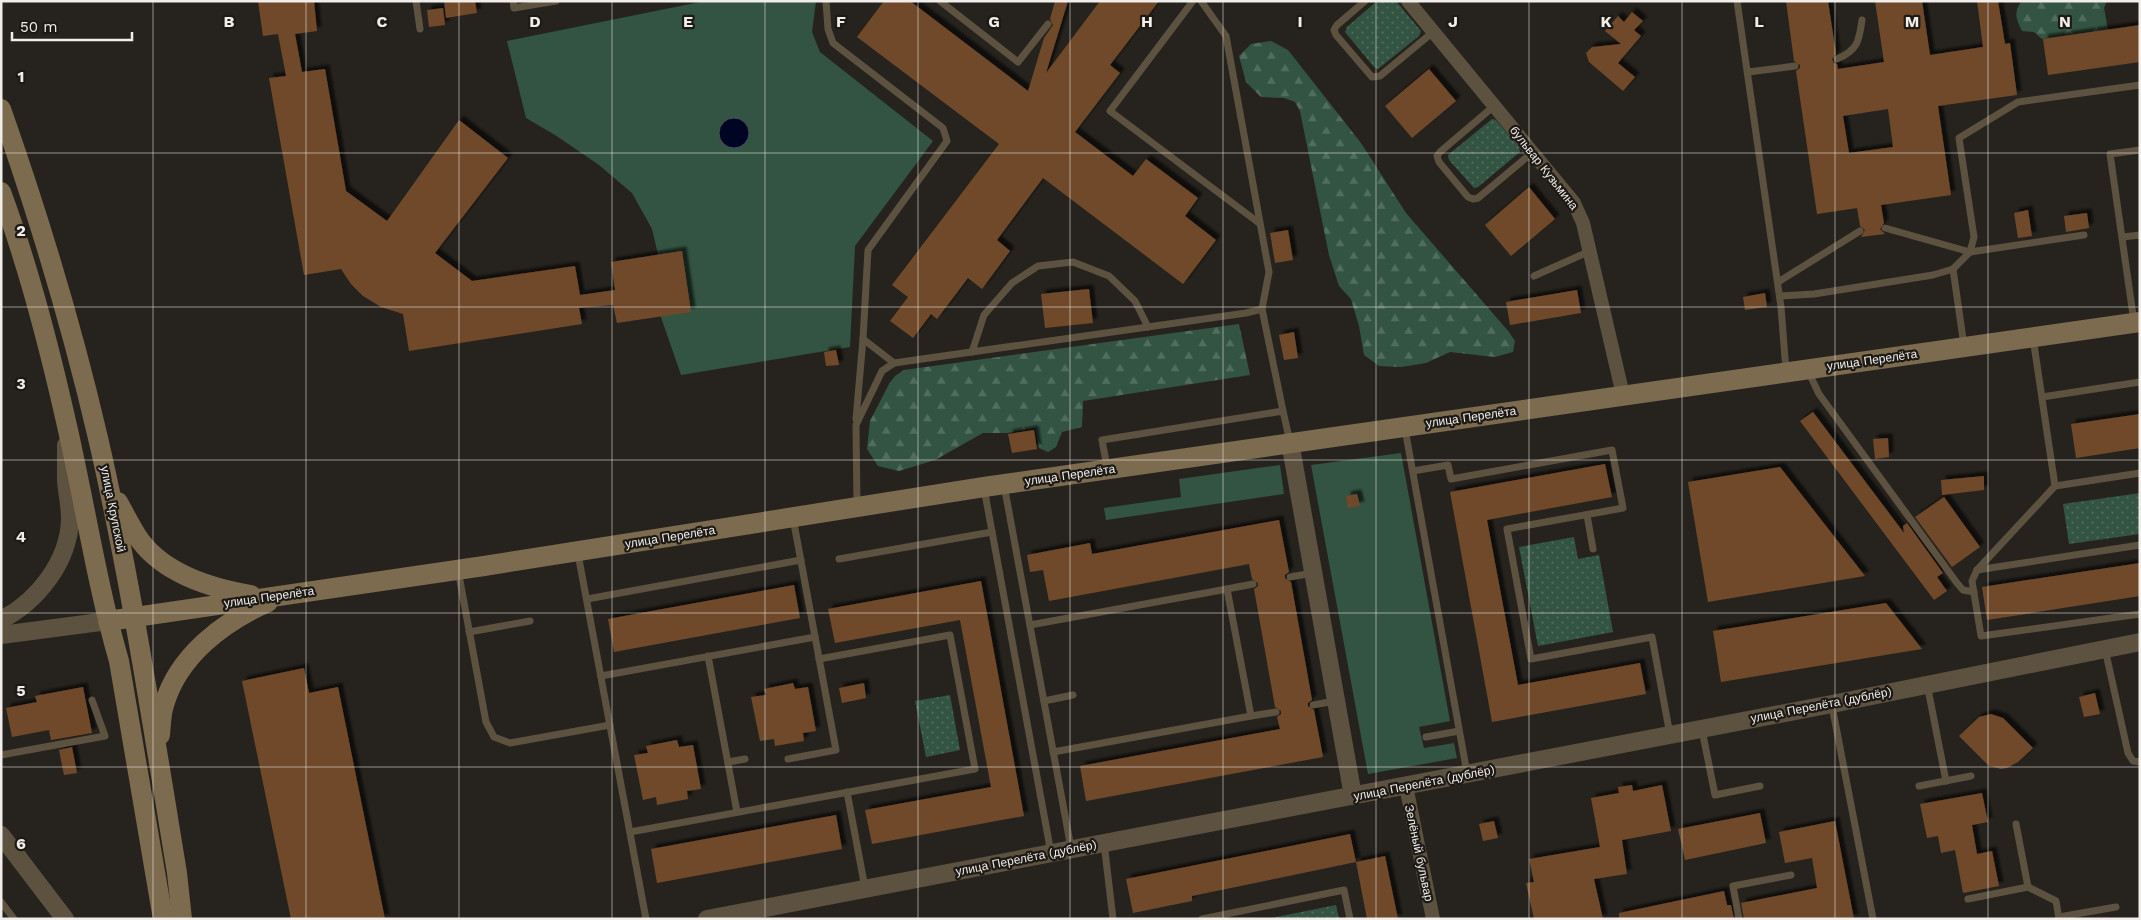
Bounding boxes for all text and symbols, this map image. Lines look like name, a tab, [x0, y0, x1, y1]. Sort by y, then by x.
scale bar	[12, 10, 132, 42]
text: B	[224, 12, 235, 31]
text: C	[377, 12, 388, 31]
text: D	[529, 12, 541, 31]
text: E	[683, 12, 693, 31]
text: F	[836, 12, 846, 31]
text: G	[988, 12, 1000, 31]
text: H	[1141, 12, 1153, 31]
text: I	[1297, 12, 1303, 31]
text: J	[1448, 12, 1458, 31]
text: K	[1600, 12, 1612, 31]
text: L	[1754, 12, 1764, 31]
text: M	[1905, 12, 1919, 31]
text: N	[2059, 12, 2071, 31]
text: 50 m	[20, 18, 57, 36]
text: 1	[18, 67, 24, 86]
street label: бульвар Кузьмина	[1507, 123, 1581, 213]
text: 2	[16, 221, 26, 240]
street label: улица Перелёта	[1826, 347, 1918, 373]
text: 3	[16, 374, 26, 393]
street label: улица Перелёта	[1425, 404, 1517, 430]
street label: улица Перелёта	[1024, 462, 1116, 488]
street label: улица Крупской	[98, 465, 128, 553]
street label: улица Перелёта	[624, 523, 716, 551]
text: 4	[16, 527, 26, 546]
street label: улица Перелёта	[223, 584, 315, 610]
text: 5	[16, 681, 26, 700]
street label: улица Перелёта (дублёр)	[1749, 684, 1893, 726]
street label: улица Перелёта (дублёр)	[1352, 762, 1496, 804]
street label: Зелёный бульвар	[1402, 803, 1436, 903]
text: 6	[16, 834, 26, 853]
street label: улица Перелёта (дублёр)	[954, 837, 1098, 879]

